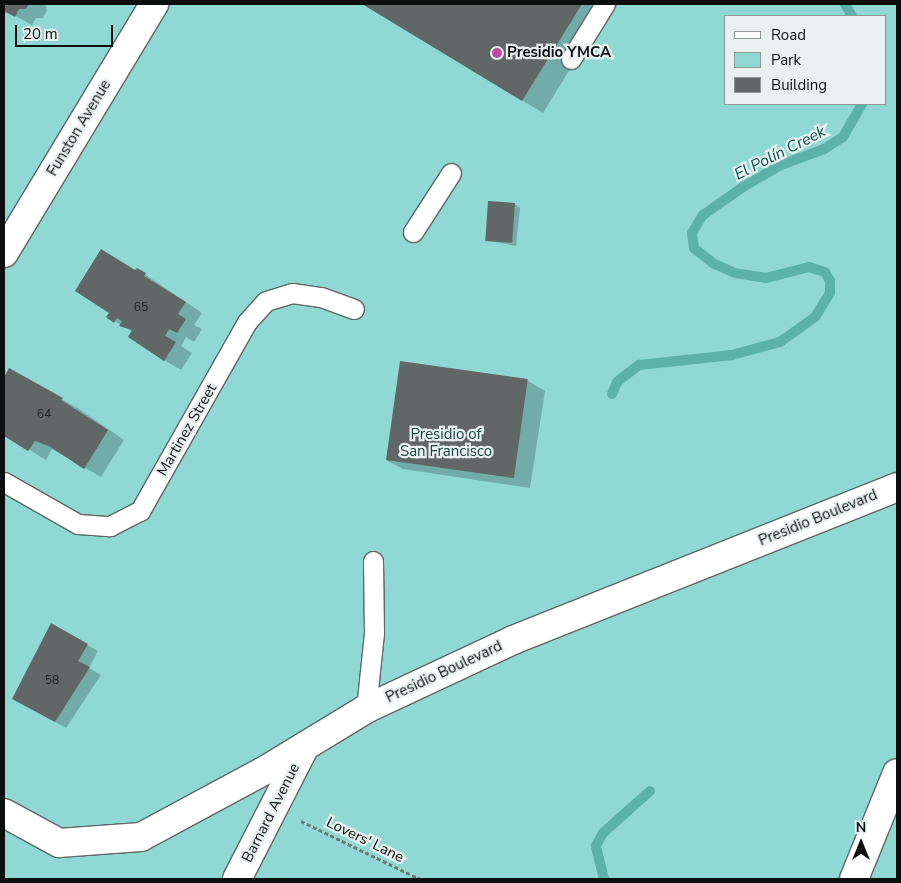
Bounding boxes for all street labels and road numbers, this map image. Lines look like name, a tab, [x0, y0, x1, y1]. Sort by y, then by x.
street label: Funston Avenue	[43, 77, 115, 179]
street label: Martinez Street	[153, 381, 221, 479]
street label: Presidio Boulevard	[756, 486, 880, 550]
street label: Presidio Boulevard	[383, 637, 505, 707]
street label: Barnard Avenue	[238, 760, 304, 866]
street label: Lovers' Lane	[323, 813, 407, 867]

